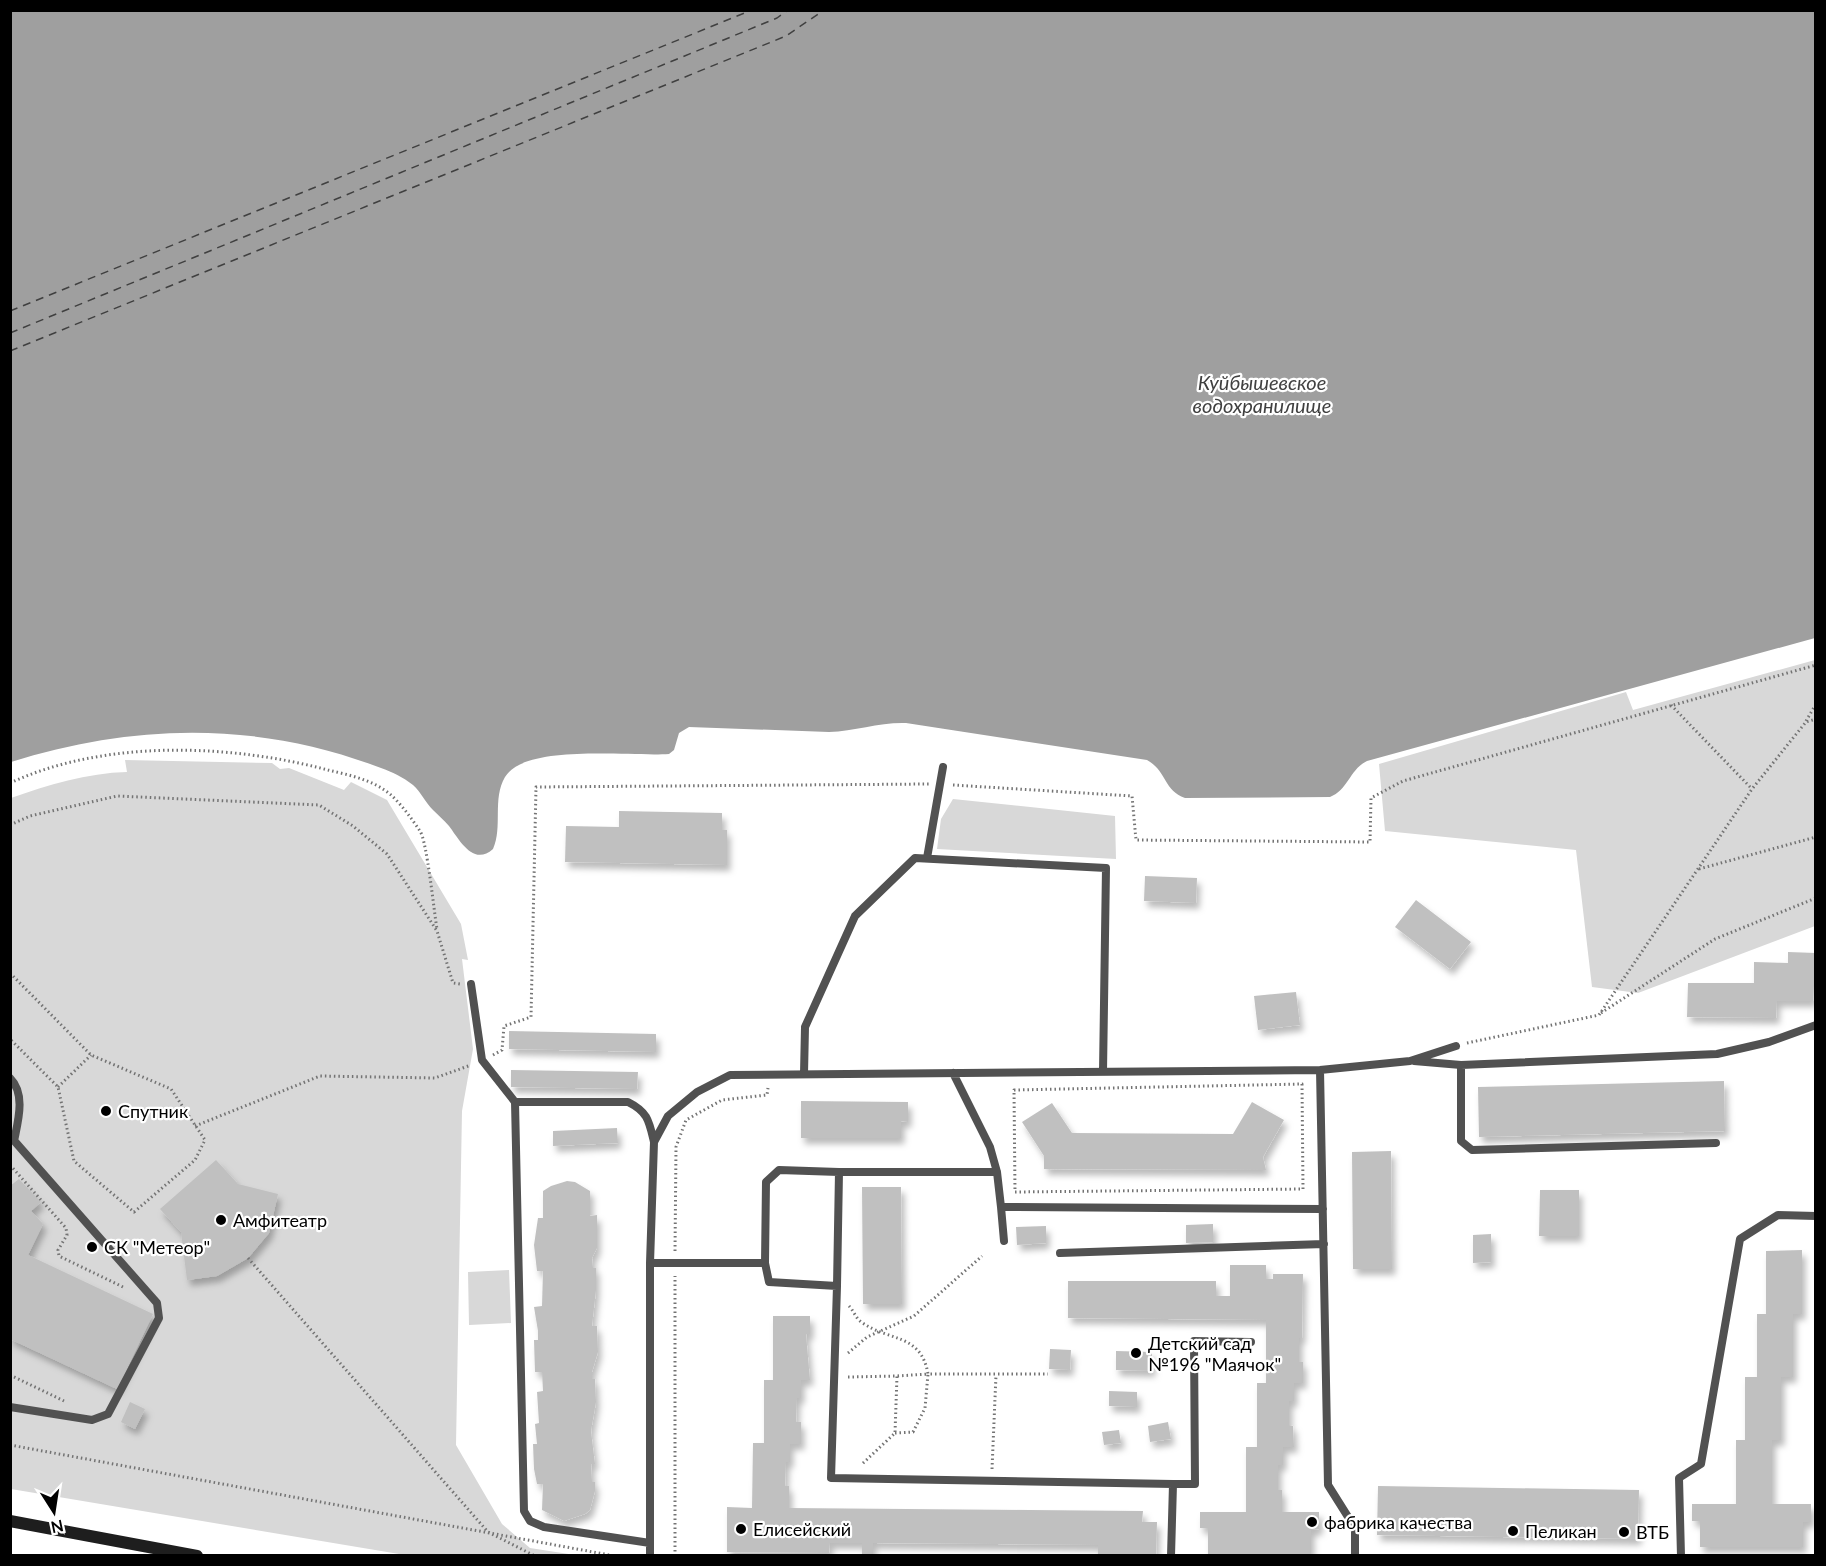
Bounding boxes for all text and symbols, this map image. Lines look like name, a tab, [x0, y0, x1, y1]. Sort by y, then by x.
water label: Куйбышевское водохранилище	[1193, 370, 1331, 417]
place label: Спутник	[118, 1100, 189, 1122]
marker: Спутник	[99, 1104, 113, 1118]
place label: Амфитеатр	[233, 1209, 327, 1231]
marker: Амфитеатр	[214, 1213, 228, 1227]
place label: СК "Метеор"	[104, 1236, 210, 1258]
marker: СК "Метеор"	[85, 1240, 99, 1254]
place label: Детский сад №196 "Маячок"	[1148, 1332, 1281, 1375]
marker: Детский сад №196 "Маячок"	[1129, 1346, 1143, 1360]
north arrow	[24, 1482, 84, 1542]
place label: фабрика качества	[1324, 1511, 1472, 1533]
marker: фабрика качества	[1305, 1515, 1319, 1529]
text: N	[49, 1517, 65, 1538]
place label: Елисейский	[753, 1518, 851, 1540]
place label: Пеликан	[1525, 1520, 1597, 1542]
place label: ВТБ	[1636, 1521, 1669, 1543]
marker: Елисейский	[734, 1522, 748, 1536]
marker: Пеликан	[1506, 1524, 1520, 1538]
marker: ВТБ	[1617, 1525, 1631, 1539]

